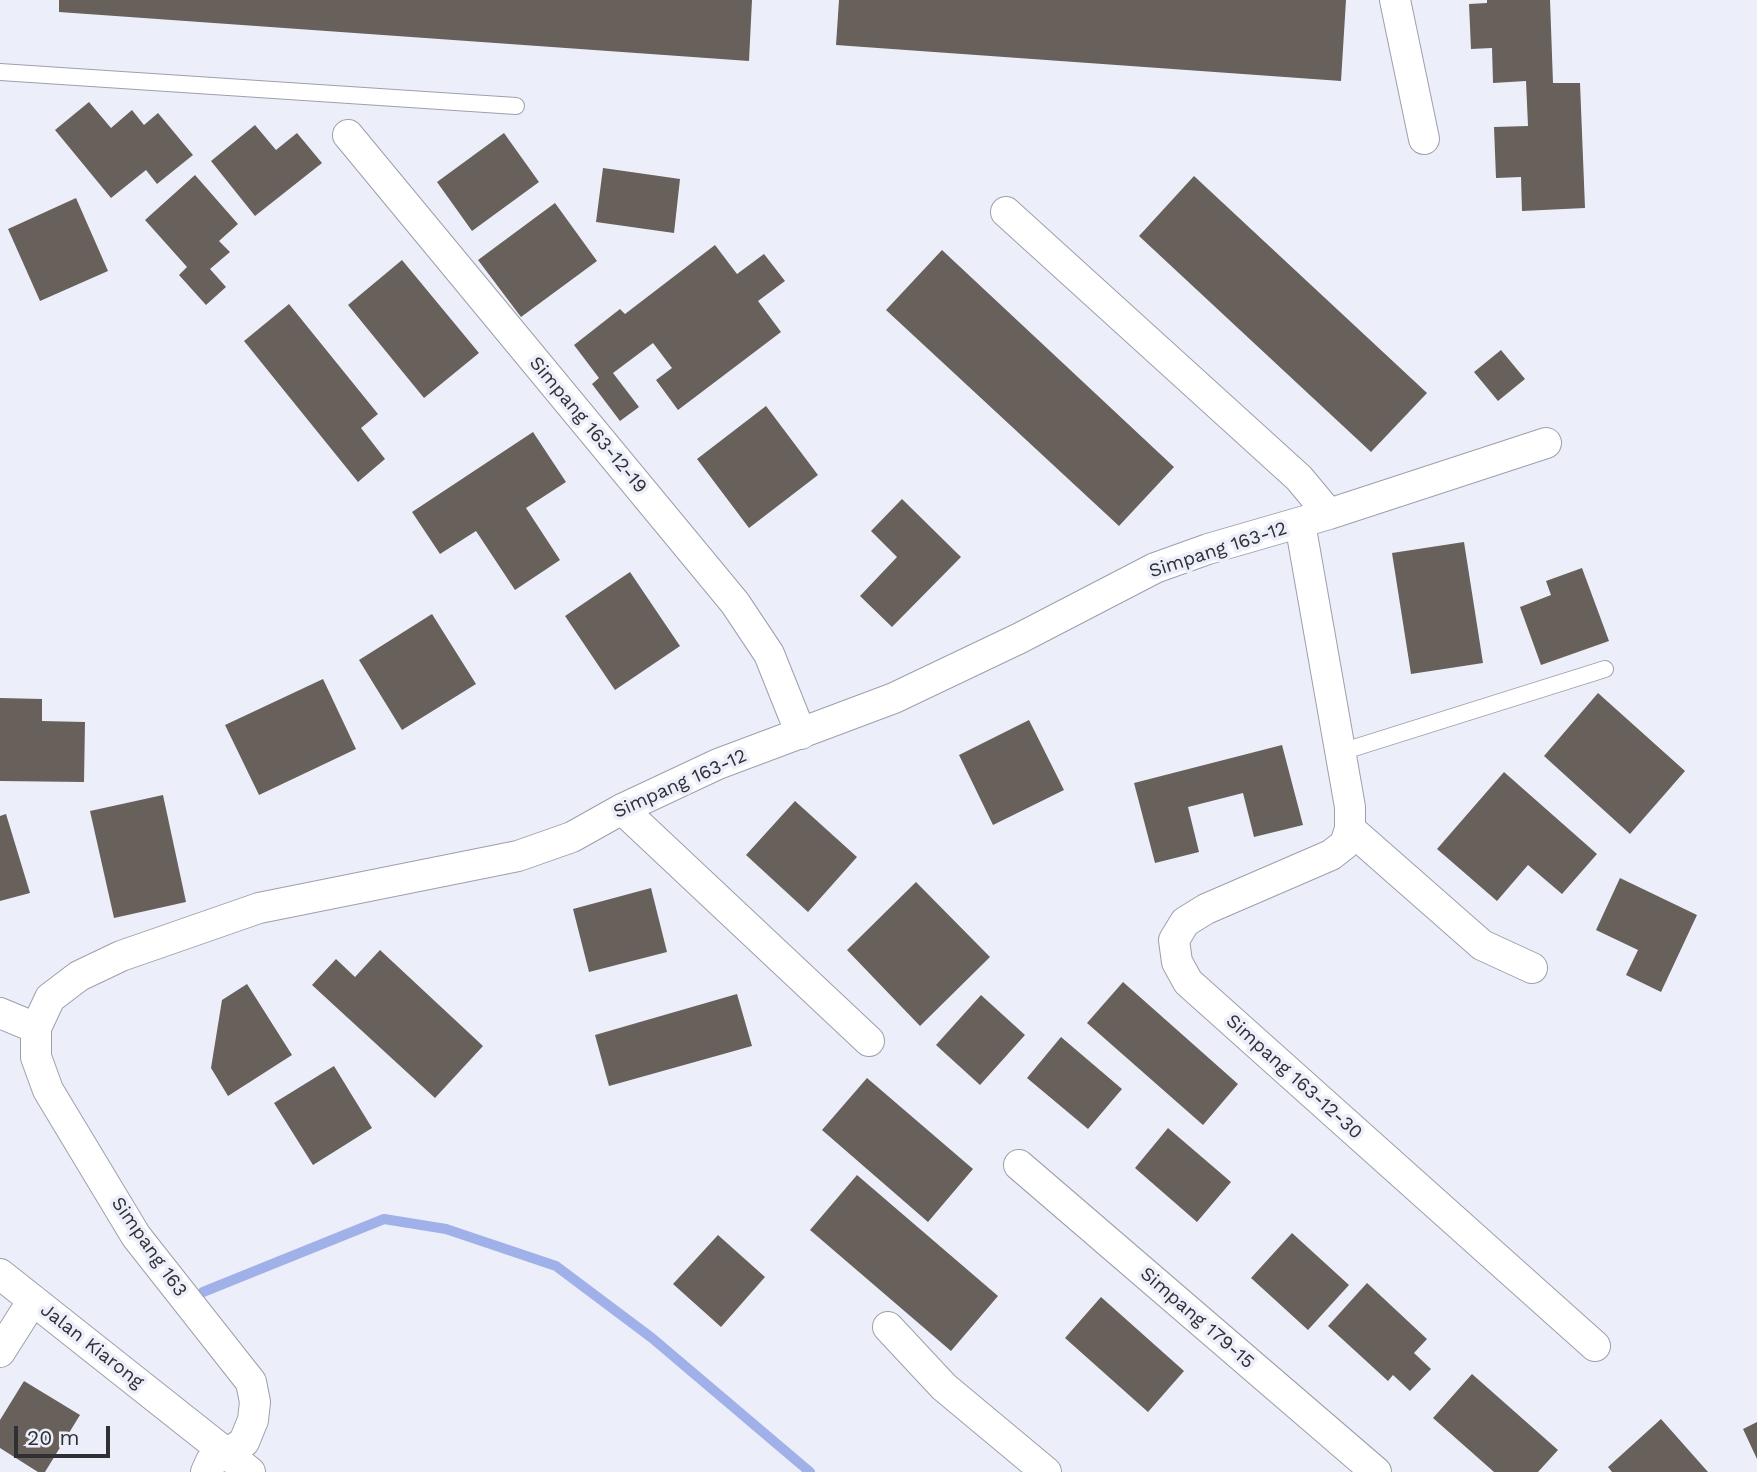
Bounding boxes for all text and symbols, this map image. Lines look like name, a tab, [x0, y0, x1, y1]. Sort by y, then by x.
street label: Simpang 163-12-19	[524, 352, 652, 498]
street label: Simpang 163-12	[1146, 517, 1290, 583]
street label: Simpang 163-12	[610, 744, 750, 824]
street label: Simpang 163-12-30	[1221, 1010, 1367, 1144]
street label: Simpang 163	[106, 1193, 192, 1301]
street label: Simpang 179-15	[1135, 1262, 1259, 1374]
street label: Jalan Kiarong	[36, 1299, 148, 1393]
scale bar	[18, 1412, 114, 1456]
text: 20 m	[27, 1425, 79, 1450]

